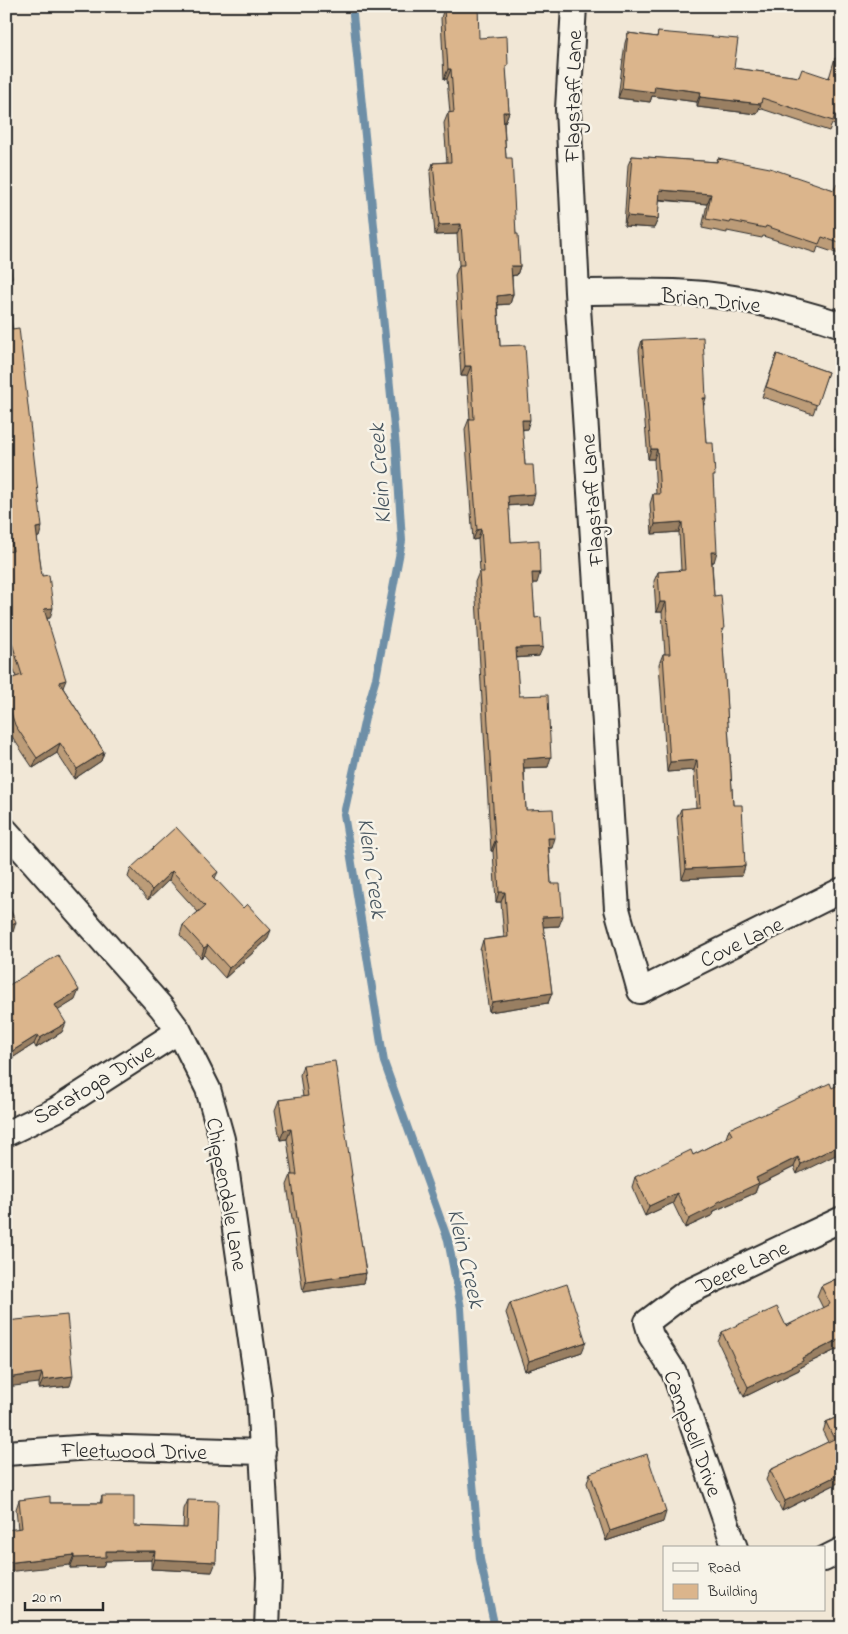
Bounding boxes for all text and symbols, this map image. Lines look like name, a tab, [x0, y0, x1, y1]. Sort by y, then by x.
street label: Flagstaff Lane	[558, 30, 593, 163]
street label: Brian Drive	[658, 281, 762, 323]
water label: Klein Creek	[360, 421, 402, 526]
street label: Flagstaff Lane	[573, 433, 616, 568]
water label: Klein Creek	[346, 816, 395, 922]
street label: Cove Lane	[695, 910, 789, 978]
street label: Saratoga Drive	[28, 1037, 162, 1135]
street label: Chippendale Lane	[196, 1115, 254, 1274]
water label: Klein Creek	[436, 1205, 493, 1313]
street label: Deere Lane	[691, 1233, 795, 1305]
street label: Campbell Drive	[653, 1366, 729, 1502]
street label: Fleetwood Drive	[60, 1436, 207, 1470]
legend	[663, 1546, 826, 1612]
text: Road	[708, 1557, 741, 1579]
scale bar	[25, 1579, 102, 1611]
text: Building	[707, 1581, 757, 1604]
text: 20 m	[32, 1587, 62, 1609]

